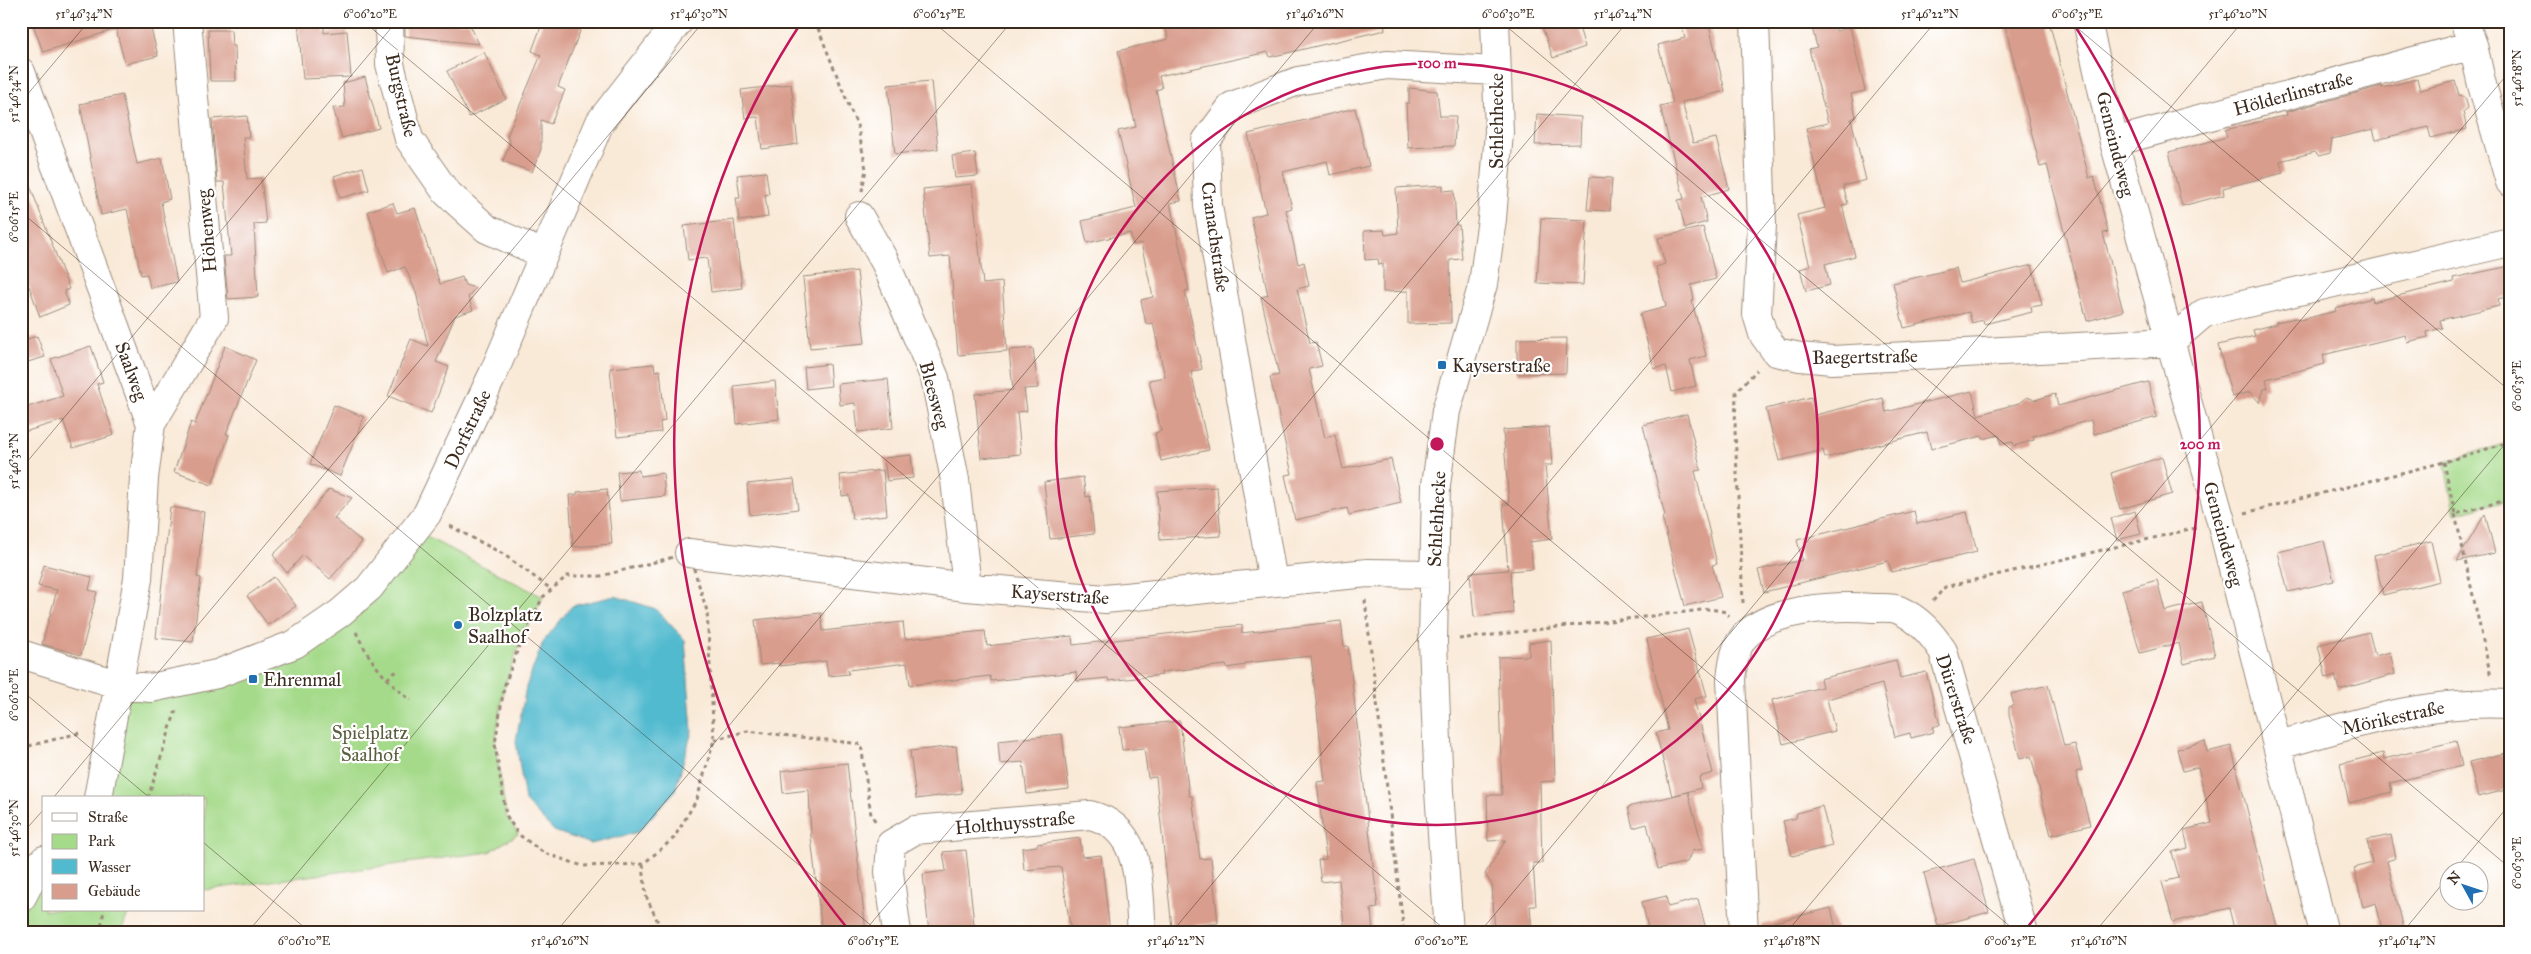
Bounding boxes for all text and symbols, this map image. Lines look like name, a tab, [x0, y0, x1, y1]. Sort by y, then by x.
text: 51°46'34"N	[55, 7, 113, 21]
text: 6°06'20"E	[343, 7, 397, 21]
text: 51°46'30"N	[670, 7, 728, 21]
text: 6°06'25"E	[913, 7, 966, 21]
text: 51°46'26"N	[1286, 7, 1344, 21]
text: 6°06'30"E	[1482, 7, 1535, 21]
text: 51°46'24"N	[1594, 7, 1652, 21]
text: 51°46'22"N	[1901, 7, 1959, 21]
text: 6°06'35"E	[2051, 7, 2103, 21]
text: 51°46'20"N	[2208, 7, 2268, 21]
text: 51°46'18"N	[2510, 49, 2524, 107]
street label: Burgstraße	[380, 51, 422, 140]
text: 100 m	[1417, 54, 1457, 72]
text: 51°46'34"N	[7, 65, 21, 123]
street label: Hölderlinstraße	[2231, 66, 2355, 120]
street label: Schlehhecke	[1485, 73, 1508, 169]
street label: Gemeindeweg	[2090, 89, 2140, 199]
street label: Cranachstraße	[1196, 180, 1235, 294]
street label: Höhenweg	[191, 188, 223, 273]
text: 6°06'15"E	[7, 191, 21, 243]
street label: Saalweg	[109, 339, 153, 404]
street label: Baegertstraße	[1812, 344, 1918, 370]
place label: Kayserstraße	[1452, 354, 1551, 377]
street label: Bleesweg	[913, 359, 955, 432]
marker: Kayserstraße	[1436, 359, 1448, 371]
text: 6°06'35"E	[2510, 360, 2524, 412]
street label: Dorfstraße	[439, 386, 496, 472]
text: 51°46'32"N	[7, 433, 21, 489]
centre of rings	[1428, 435, 1446, 453]
text: 200 m	[2180, 435, 2221, 453]
street label: Schlehhecke	[1423, 470, 1450, 568]
street label: Gemeindeweg	[2198, 479, 2249, 589]
street label: Kayserstraße	[1010, 580, 1110, 609]
place label: Bolzplatz Saalhof	[468, 603, 542, 648]
marker: Bolzplatz Saalhof	[452, 619, 464, 631]
street label: Dürerstraße	[1931, 651, 1982, 747]
text: 6°06'10"E	[7, 668, 21, 721]
place label: Ehrenmal	[263, 668, 342, 691]
marker: Ehrenmal	[247, 673, 259, 685]
street label: Mörikestraße	[2340, 695, 2447, 740]
park label: Spielplatz Saalhof	[332, 721, 409, 766]
legend	[42, 796, 205, 912]
text: 51°46'30"N	[7, 799, 21, 857]
street label: Holthuysstraße	[954, 806, 1076, 839]
text: Straße	[88, 808, 128, 826]
text: Park	[88, 832, 115, 850]
text: 6°06'30"E	[2510, 836, 2524, 889]
text: Wasser	[88, 858, 131, 876]
north arrow	[2438, 862, 2488, 912]
text: N	[2444, 868, 2465, 888]
text: Gebäude	[88, 882, 141, 900]
text: 6°06'10"E	[278, 934, 331, 948]
text: 51°46'26"N	[531, 934, 589, 948]
text: 6°06'15"E	[847, 934, 899, 948]
text: 51°46'22"N	[1147, 934, 1205, 948]
text: 6°06'20"E	[1414, 934, 1468, 948]
text: 51°46'18"N	[1763, 934, 1821, 948]
text: 6°06'25"E	[1984, 934, 2037, 948]
text: 51°46'16"N	[2070, 934, 2128, 948]
text: 51°46'14"N	[2378, 934, 2436, 948]

